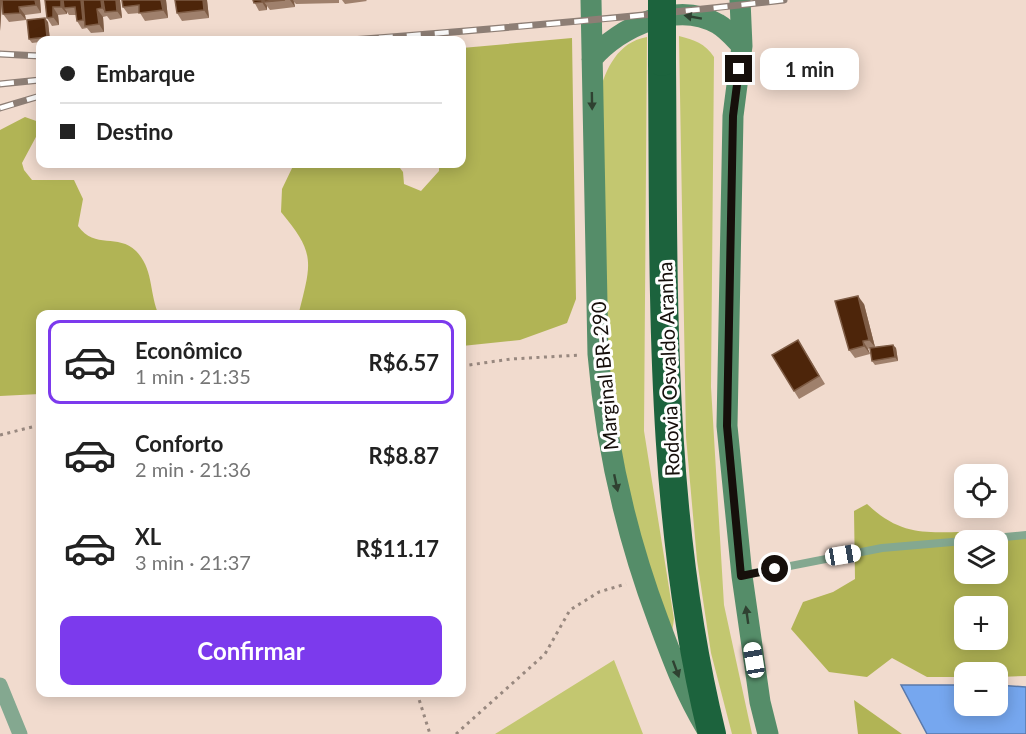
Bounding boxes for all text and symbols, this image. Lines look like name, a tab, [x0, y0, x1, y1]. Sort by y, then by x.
one-way arrow	[684, 12, 703, 21]
callout: 1 min	[760, 48, 859, 90]
route end	[725, 55, 752, 82]
text: 1 min	[785, 57, 834, 81]
text: Embarque	[96, 60, 195, 87]
one-way arrow	[588, 91, 597, 110]
text: Destino	[96, 118, 173, 145]
street label: Rodovia Osvaldo Aranha	[652, 261, 684, 477]
street label: Marginal BR-290	[586, 301, 622, 451]
icon: car	[63, 335, 117, 389]
text: Econômico	[135, 337, 242, 364]
text: R$6.57	[369, 349, 439, 376]
text: 1 min · 21:35	[135, 364, 251, 388]
icon: car	[63, 428, 117, 482]
text: Conforto	[135, 430, 223, 457]
text: R$8.87	[369, 442, 439, 469]
text: 2 min · 21:36	[135, 457, 251, 481]
map controls	[954, 464, 1008, 716]
button: locate	[954, 464, 1008, 518]
one-way arrow	[612, 474, 621, 493]
icon: car	[63, 521, 117, 575]
text: XL	[135, 523, 161, 550]
button: layers	[954, 530, 1008, 584]
text: R$11.17	[356, 535, 439, 562]
car	[824, 543, 862, 567]
text: 3 min · 21:37	[135, 550, 251, 574]
route start	[761, 555, 788, 582]
button: +	[954, 596, 1008, 650]
one-way arrow	[743, 605, 752, 624]
button: Confirmar	[60, 616, 442, 685]
car	[742, 641, 766, 679]
one-way arrow	[671, 660, 681, 678]
button: −	[954, 662, 1008, 716]

